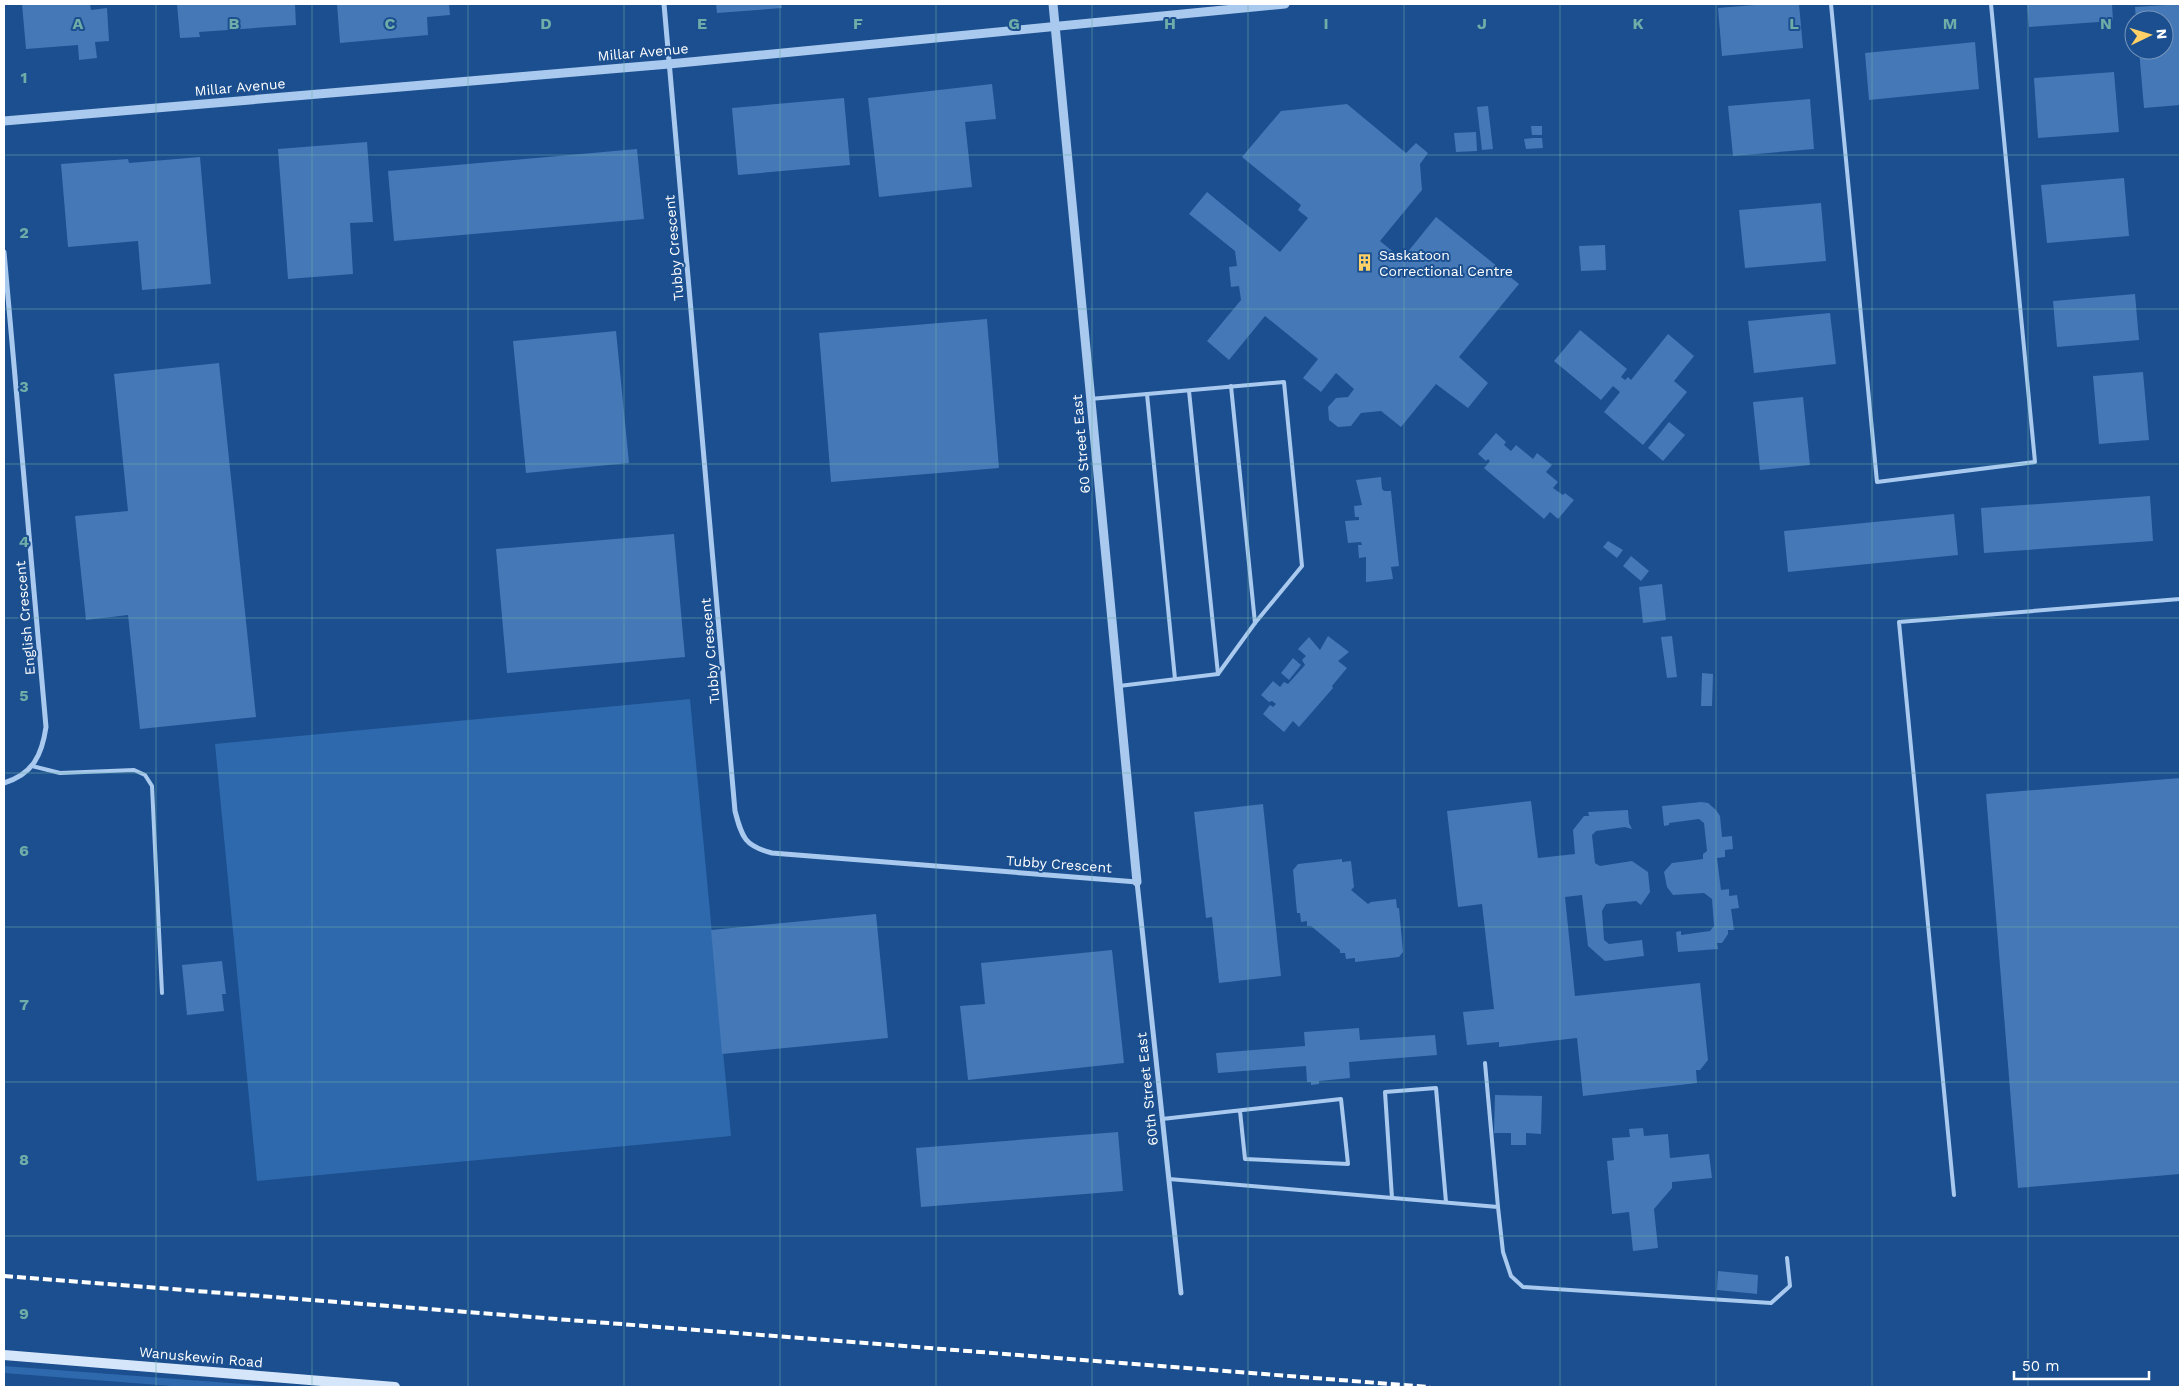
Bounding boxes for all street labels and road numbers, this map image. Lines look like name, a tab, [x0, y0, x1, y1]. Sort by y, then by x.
street label: Millar Avenue	[597, 40, 689, 64]
street label: Millar Avenue	[194, 75, 286, 99]
street label: Tubby Crescent	[661, 194, 687, 302]
street label: 60 Street East	[1069, 394, 1093, 494]
street label: English Crescent	[12, 560, 38, 676]
street label: Tubby Crescent	[697, 597, 723, 705]
street label: Tubby Crescent	[1006, 852, 1113, 876]
street label: 60th Street East	[1133, 1032, 1161, 1146]
street label: Wanuskewin Road	[138, 1344, 264, 1370]

